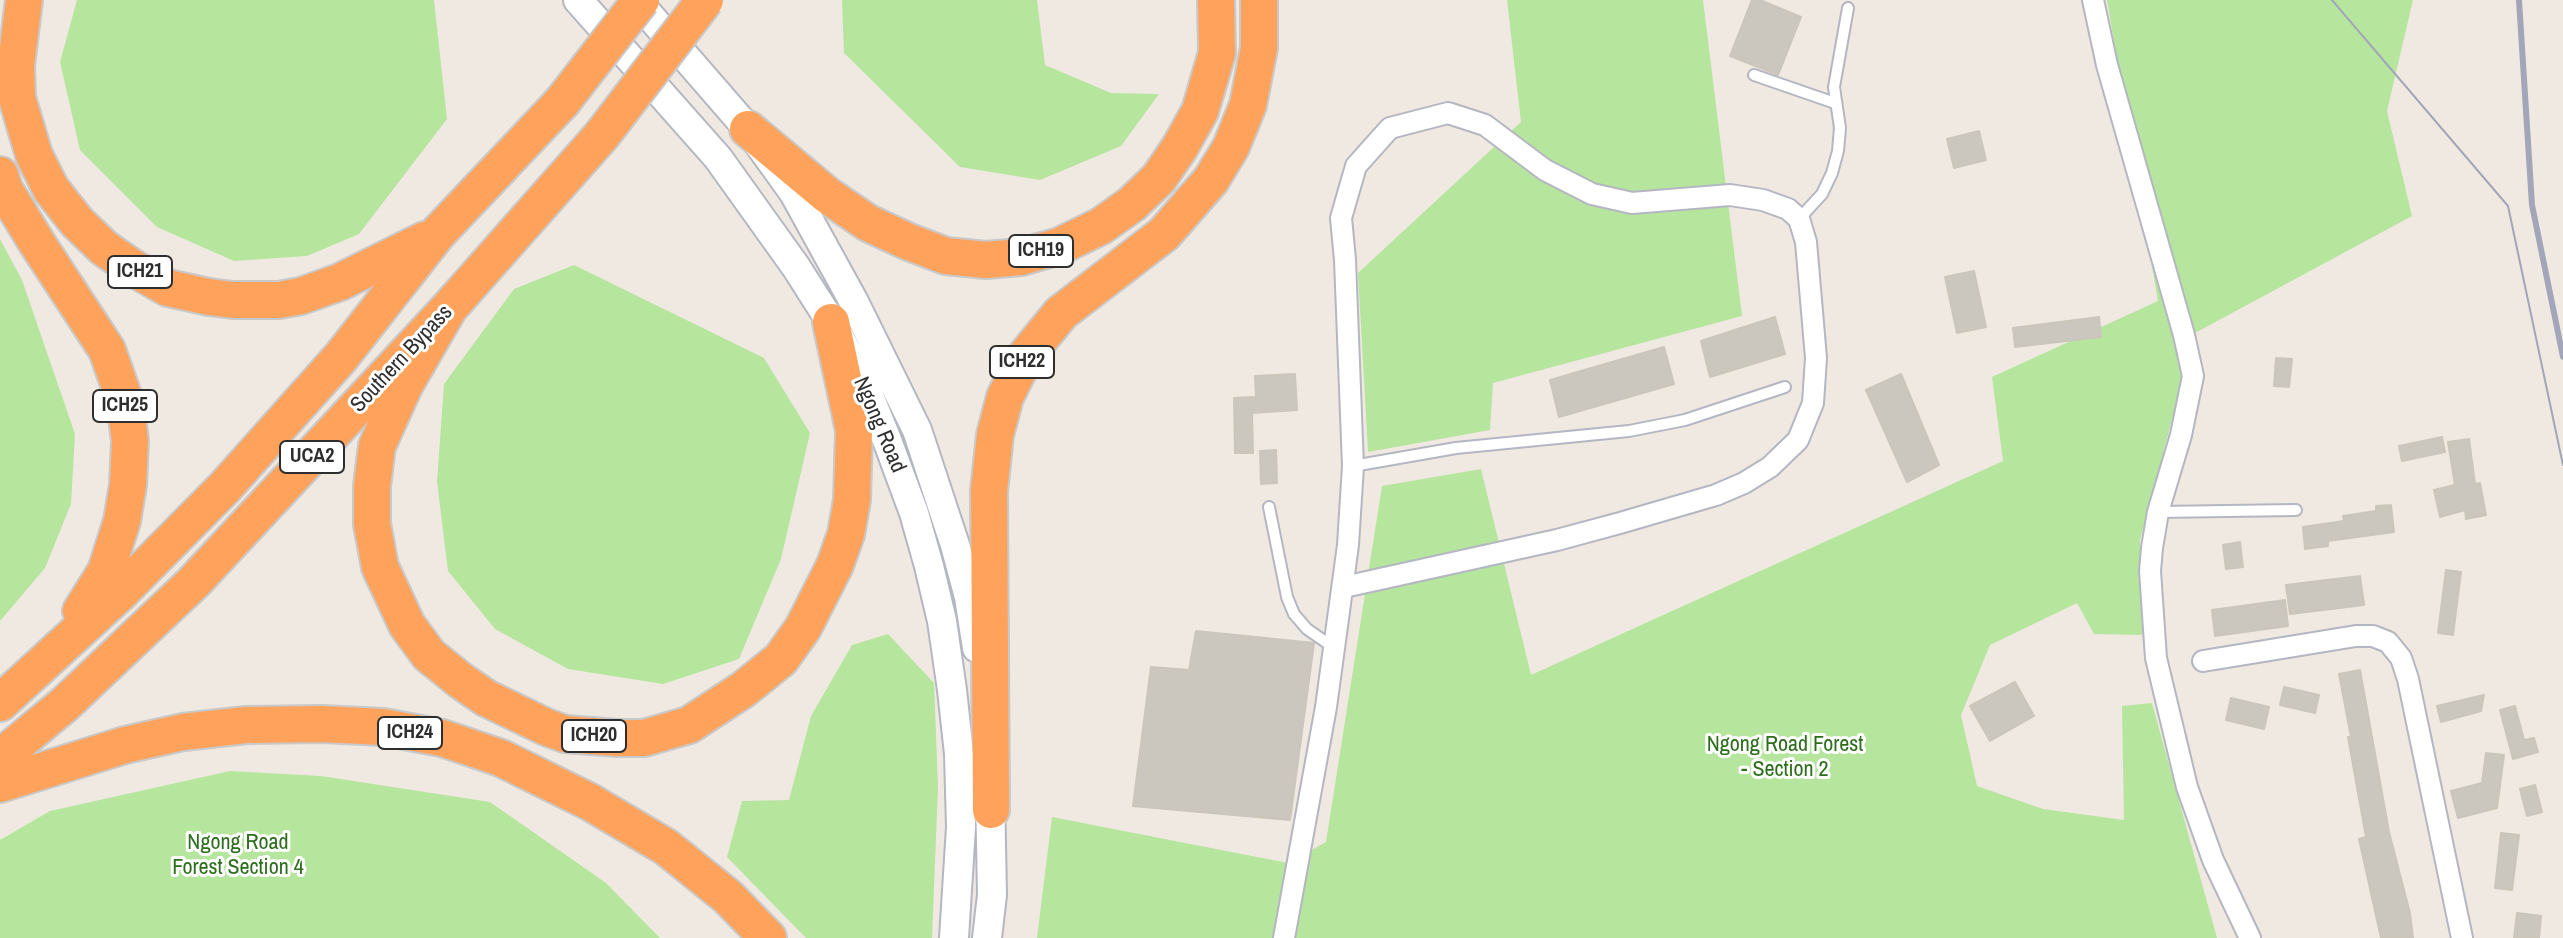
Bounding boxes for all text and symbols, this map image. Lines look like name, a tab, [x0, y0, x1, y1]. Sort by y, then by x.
road number: ICH19	[1009, 235, 1073, 267]
road number: ICH21	[108, 256, 172, 288]
street label: Southern Bypass	[345, 300, 459, 418]
road number: ICH22	[990, 346, 1054, 378]
street label: Ngong Road	[847, 373, 911, 477]
road number: ICH25	[93, 390, 157, 422]
road number: UCA2	[280, 441, 344, 473]
road number: ICH24	[378, 717, 442, 749]
road number: ICH20	[562, 720, 626, 752]
park label: Ngong Road Forest - Section 2	[1707, 732, 1863, 784]
park label: Ngong Road Forest Section 4	[172, 830, 304, 882]

